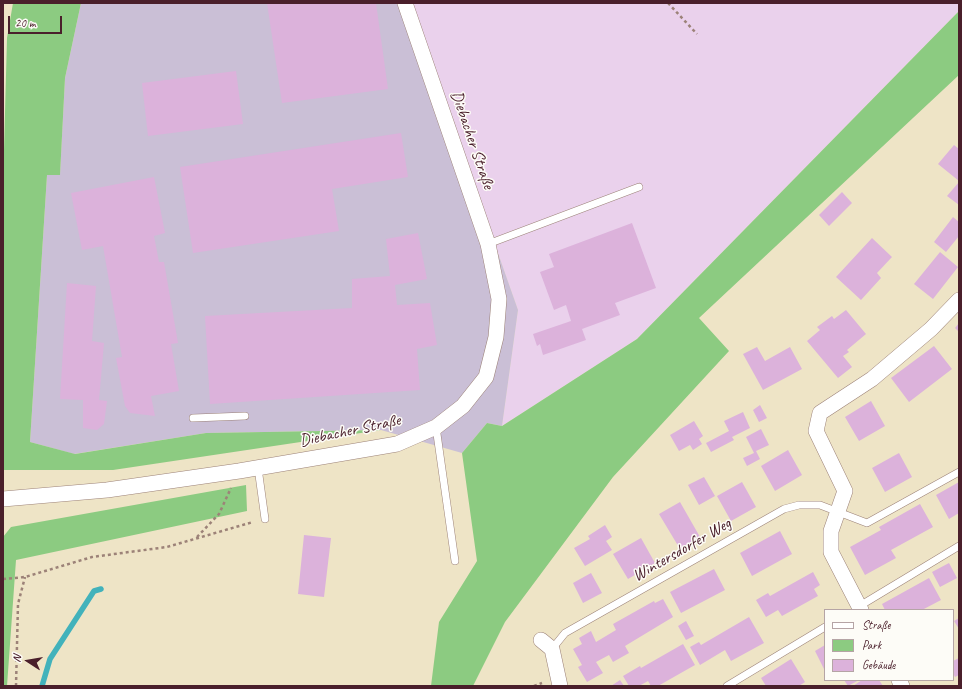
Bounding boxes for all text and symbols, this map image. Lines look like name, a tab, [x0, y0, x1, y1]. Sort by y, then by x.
scale bar	[10, 8, 64, 34]
text: 20 m	[15, 15, 35, 31]
street label: Diebacher Straße	[446, 88, 498, 192]
street label: Diebacher Straße	[298, 410, 402, 452]
street label: Wintersdorfer Weg	[629, 514, 735, 586]
legend	[824, 609, 954, 681]
text: Straße	[862, 617, 890, 633]
text: Park	[862, 637, 881, 653]
north arrow	[8, 641, 48, 681]
text: N	[9, 654, 24, 663]
text: Gebäude	[862, 657, 895, 673]

